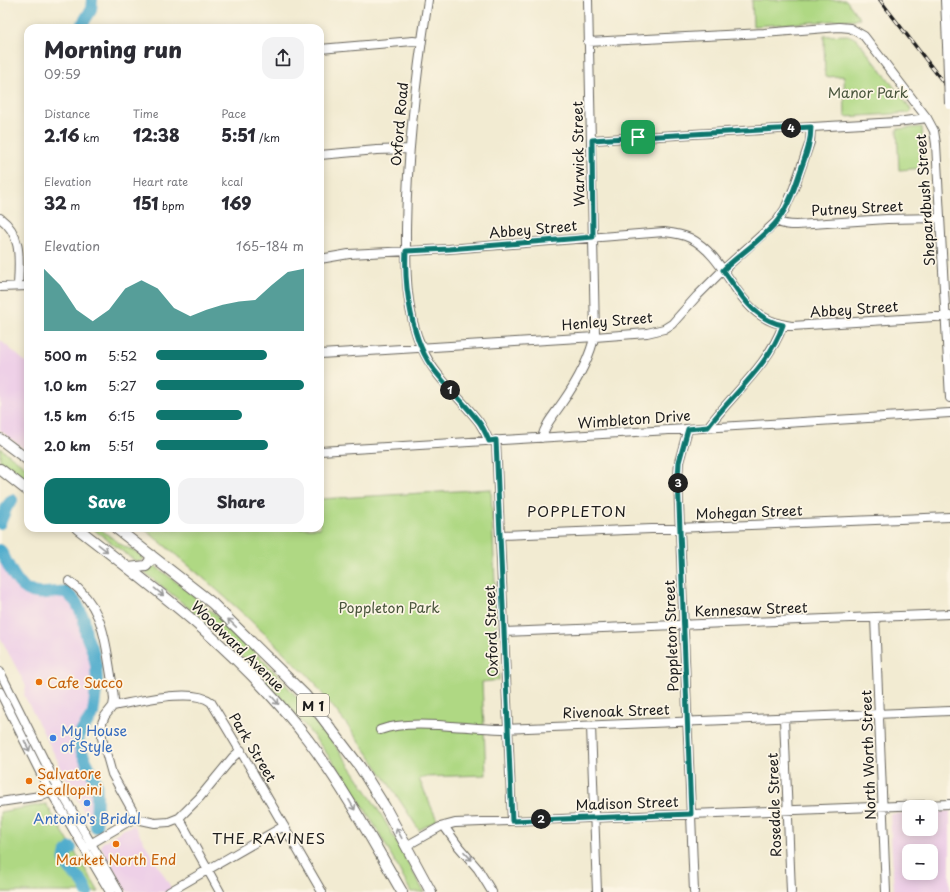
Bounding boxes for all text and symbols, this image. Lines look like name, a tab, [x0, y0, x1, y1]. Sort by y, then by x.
text: Morning run	[44, 32, 182, 65]
button: share	[262, 37, 304, 79]
text: 09:59	[44, 64, 81, 83]
street label: Oxford Road	[385, 81, 413, 167]
park label: Manor Park	[828, 82, 909, 103]
street label: Warwick Street	[567, 101, 589, 207]
text: Distance	[44, 105, 90, 122]
text: Time	[133, 105, 159, 122]
text: Pace	[221, 105, 246, 122]
pin: 4	[781, 118, 801, 138]
text: 4	[787, 119, 795, 136]
pin	[621, 120, 655, 154]
text: 2.16	[44, 122, 79, 148]
text: 12:38	[133, 122, 180, 148]
text: 5:51	[221, 122, 255, 148]
icon: arrive	[627, 126, 649, 148]
text: km	[79, 129, 100, 146]
text: /km	[255, 129, 280, 146]
street label: Shepardbush Street	[910, 133, 940, 267]
text: Elevation	[44, 173, 91, 190]
text: Heart rate	[133, 173, 188, 190]
text: kcal	[221, 173, 243, 190]
text: 32	[44, 190, 67, 216]
text: 151	[133, 190, 158, 216]
text: 169	[221, 190, 252, 216]
street label: Putney Street	[810, 195, 904, 221]
text: m	[67, 197, 80, 214]
text: bpm	[158, 197, 185, 214]
street label: Abbey Street	[488, 215, 578, 243]
text: Elevation	[44, 236, 100, 255]
text: 165–184 m	[236, 236, 304, 255]
street label: Abbey Street	[809, 295, 899, 323]
street label: Henley Street	[561, 307, 654, 335]
text: 500 m	[44, 346, 87, 365]
text: 5:52	[108, 346, 137, 365]
text: 1.0 km	[44, 376, 87, 395]
text: 5:27	[108, 376, 136, 395]
pin: 1	[440, 380, 460, 400]
text: 1	[447, 381, 453, 398]
street label: Wimbleton Drive	[577, 405, 691, 433]
text: 1.5 km	[44, 406, 87, 425]
text: 6:15	[108, 406, 135, 425]
text: 2.0 km	[44, 436, 91, 455]
text: 5:51	[108, 436, 134, 455]
pin: 3	[668, 473, 688, 493]
text: 3	[674, 474, 682, 491]
button: Save	[44, 478, 170, 524]
button: Share	[178, 478, 304, 524]
district label: POPPLETON	[527, 499, 627, 522]
street label: Mohegan Street	[695, 500, 803, 524]
one-way arrow	[97, 544, 108, 552]
street label: Poppleton Street	[659, 579, 683, 692]
street label: Oxford Street	[479, 585, 503, 677]
one-way arrow	[154, 588, 165, 597]
street label: Woodward Avenue	[187, 596, 290, 696]
park label: Poppleton Park	[338, 597, 440, 618]
street label: Kennesaw Street	[694, 597, 808, 621]
one-way arrow	[227, 618, 238, 627]
place label: Cafe Succo	[47, 672, 123, 693]
marker: Cafe Succo	[34, 677, 44, 687]
street label: North Worth Street	[855, 689, 881, 820]
road number: M 1	[297, 694, 329, 716]
one-way arrow	[270, 695, 279, 705]
street label: Rivenoak Street	[562, 699, 670, 723]
street label: Park Street	[224, 708, 282, 786]
place label: My House of Style	[61, 720, 128, 757]
marker: My House of Style	[48, 733, 58, 743]
one-way arrow	[24, 739, 32, 751]
street label: Rosedale Street	[762, 752, 786, 858]
place label: Salvatore Scallopini	[37, 763, 102, 800]
marker: Salvatore Scallopini	[24, 776, 34, 786]
street label: Madison Street	[575, 791, 679, 815]
marker: Antonio's Bridal	[82, 798, 92, 808]
one-way arrow	[348, 798, 356, 810]
map controls	[902, 800, 938, 880]
button: +	[902, 800, 938, 836]
place label: Antonio's Bridal	[33, 808, 141, 829]
pin: 2	[531, 809, 551, 829]
text: 2	[537, 810, 545, 827]
district label: THE RAVINES	[212, 826, 326, 849]
one-way arrow	[395, 827, 403, 839]
marker: Market North End	[111, 839, 121, 849]
button: −	[902, 844, 938, 880]
place label: Market North End	[56, 849, 176, 870]
one-way arrow	[463, 851, 473, 861]

